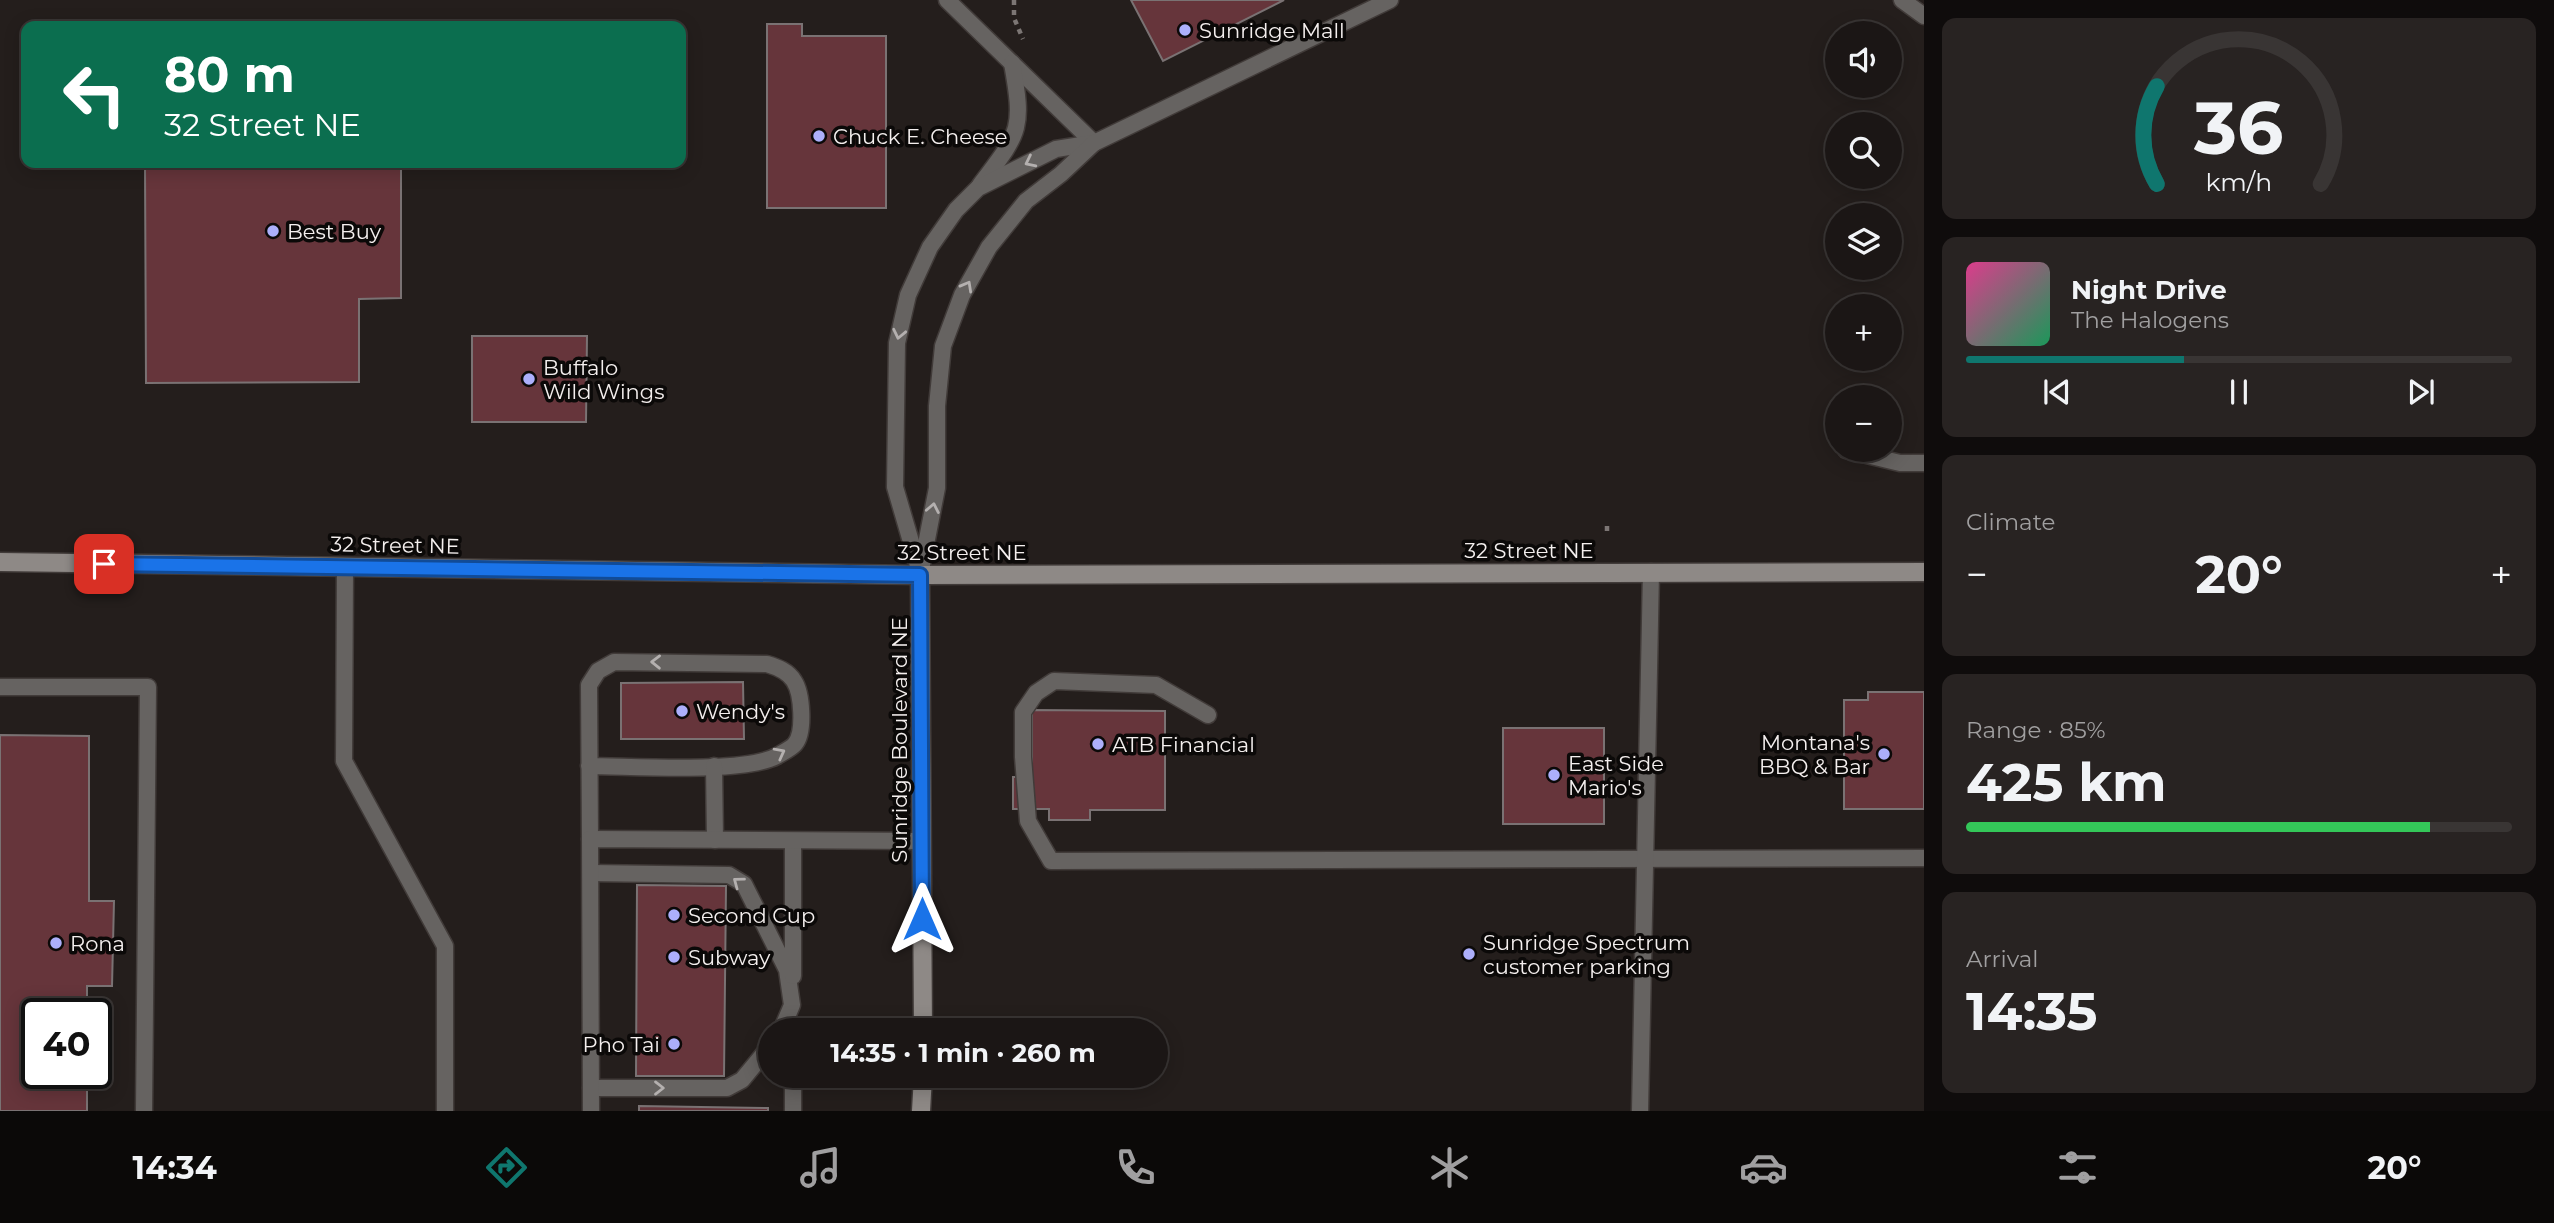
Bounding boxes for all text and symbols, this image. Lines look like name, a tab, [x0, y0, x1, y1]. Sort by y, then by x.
place label: Sunridge Mall	[1199, 18, 1345, 43]
map controls	[1825, 21, 1902, 462]
button: sound	[1825, 21, 1902, 98]
marker: Sunridge Mall	[1177, 22, 1193, 38]
text: 80 m	[164, 45, 295, 104]
icon: left	[49, 49, 140, 140]
text: 36	[2193, 85, 2284, 173]
text: 32 Street NE	[164, 105, 361, 144]
button: search	[1825, 112, 1902, 189]
place label: Chuck E. Cheese	[833, 124, 1008, 149]
marker: Chuck E. Cheese	[811, 128, 827, 144]
one-way arrow	[1025, 154, 1037, 168]
text: km/h	[2206, 167, 2272, 197]
button: layers	[1825, 203, 1902, 280]
place label: Best Buy	[287, 219, 382, 244]
marker: Best Buy	[265, 223, 281, 239]
text: Night Drive	[2071, 274, 2227, 306]
one-way arrow	[959, 280, 972, 293]
button: +	[1825, 294, 1902, 371]
text: The Halogens	[2071, 306, 2229, 334]
one-way arrow	[893, 328, 908, 340]
place label: Buffalo Wild Wings	[543, 355, 664, 404]
marker: Buffalo Wild Wings	[521, 371, 537, 387]
icon: previous	[2038, 373, 2076, 411]
icon: pause	[2220, 373, 2258, 411]
icon: next	[2402, 373, 2440, 411]
button: −	[1825, 385, 1902, 462]
one-way arrow	[924, 502, 939, 514]
text: Climate	[1966, 508, 2055, 536]
street label: 32 Street NE	[330, 531, 460, 559]
pin	[74, 534, 134, 594]
street label: 32 Street NE	[1464, 538, 1594, 563]
street label: 32 Street NE	[897, 540, 1027, 565]
text: 20°	[2195, 543, 2283, 606]
icon: arrive	[85, 545, 123, 583]
text: −	[1966, 551, 1988, 598]
text: +	[2490, 551, 2512, 598]
street label: Sunridge Boulevard NE	[887, 617, 912, 863]
one-way arrow	[650, 655, 661, 670]
place label: Wendy's	[696, 699, 785, 724]
marker: Wendy's	[674, 703, 690, 719]
text: Range · 85%	[1966, 716, 2106, 744]
place label: Montana's BBQ & Bar	[1759, 730, 1870, 779]
place label: ATB Financial	[1112, 732, 1255, 757]
marker: ATB Financial	[1090, 736, 1106, 752]
marker: Montana's BBQ & Bar	[1876, 746, 1892, 762]
one-way arrow	[772, 748, 785, 762]
place label: East Side Mario's	[1568, 751, 1664, 800]
text: 425 km	[1966, 751, 2167, 814]
marker: East Side Mario's	[1546, 767, 1562, 783]
one-way arrow	[733, 878, 745, 890]
position arrow	[885, 882, 959, 956]
place label: Second Cup	[688, 903, 815, 928]
marker: Second Cup	[666, 907, 682, 923]
place label: Sunridge Spectrum customer parking	[1483, 930, 1690, 979]
place label: Rona	[70, 931, 125, 956]
marker: Rona	[48, 935, 64, 951]
place label: Subway	[688, 945, 771, 970]
text: Arrival	[1966, 945, 2039, 973]
marker: Sunridge Spectrum customer parking	[1461, 946, 1477, 962]
marker: Subway	[666, 949, 682, 965]
text: 14:35	[1966, 980, 2097, 1043]
speed limit sign: 40	[21, 998, 112, 1089]
place label: Pho Tai	[583, 1032, 660, 1057]
marker: Pho Tai	[666, 1036, 682, 1052]
text: 14:35 · 1 min · 260 m	[830, 1037, 1096, 1069]
one-way arrow	[655, 1080, 665, 1096]
icon: directions	[482, 1143, 531, 1192]
icon: music	[796, 1143, 845, 1192]
icon: phone	[1111, 1143, 1160, 1192]
icon: climate	[1425, 1143, 1474, 1192]
icon: car	[1739, 1143, 1788, 1192]
icon: filters	[2053, 1143, 2102, 1192]
text: 14:34	[133, 1148, 217, 1187]
text: 20°	[2367, 1148, 2421, 1187]

